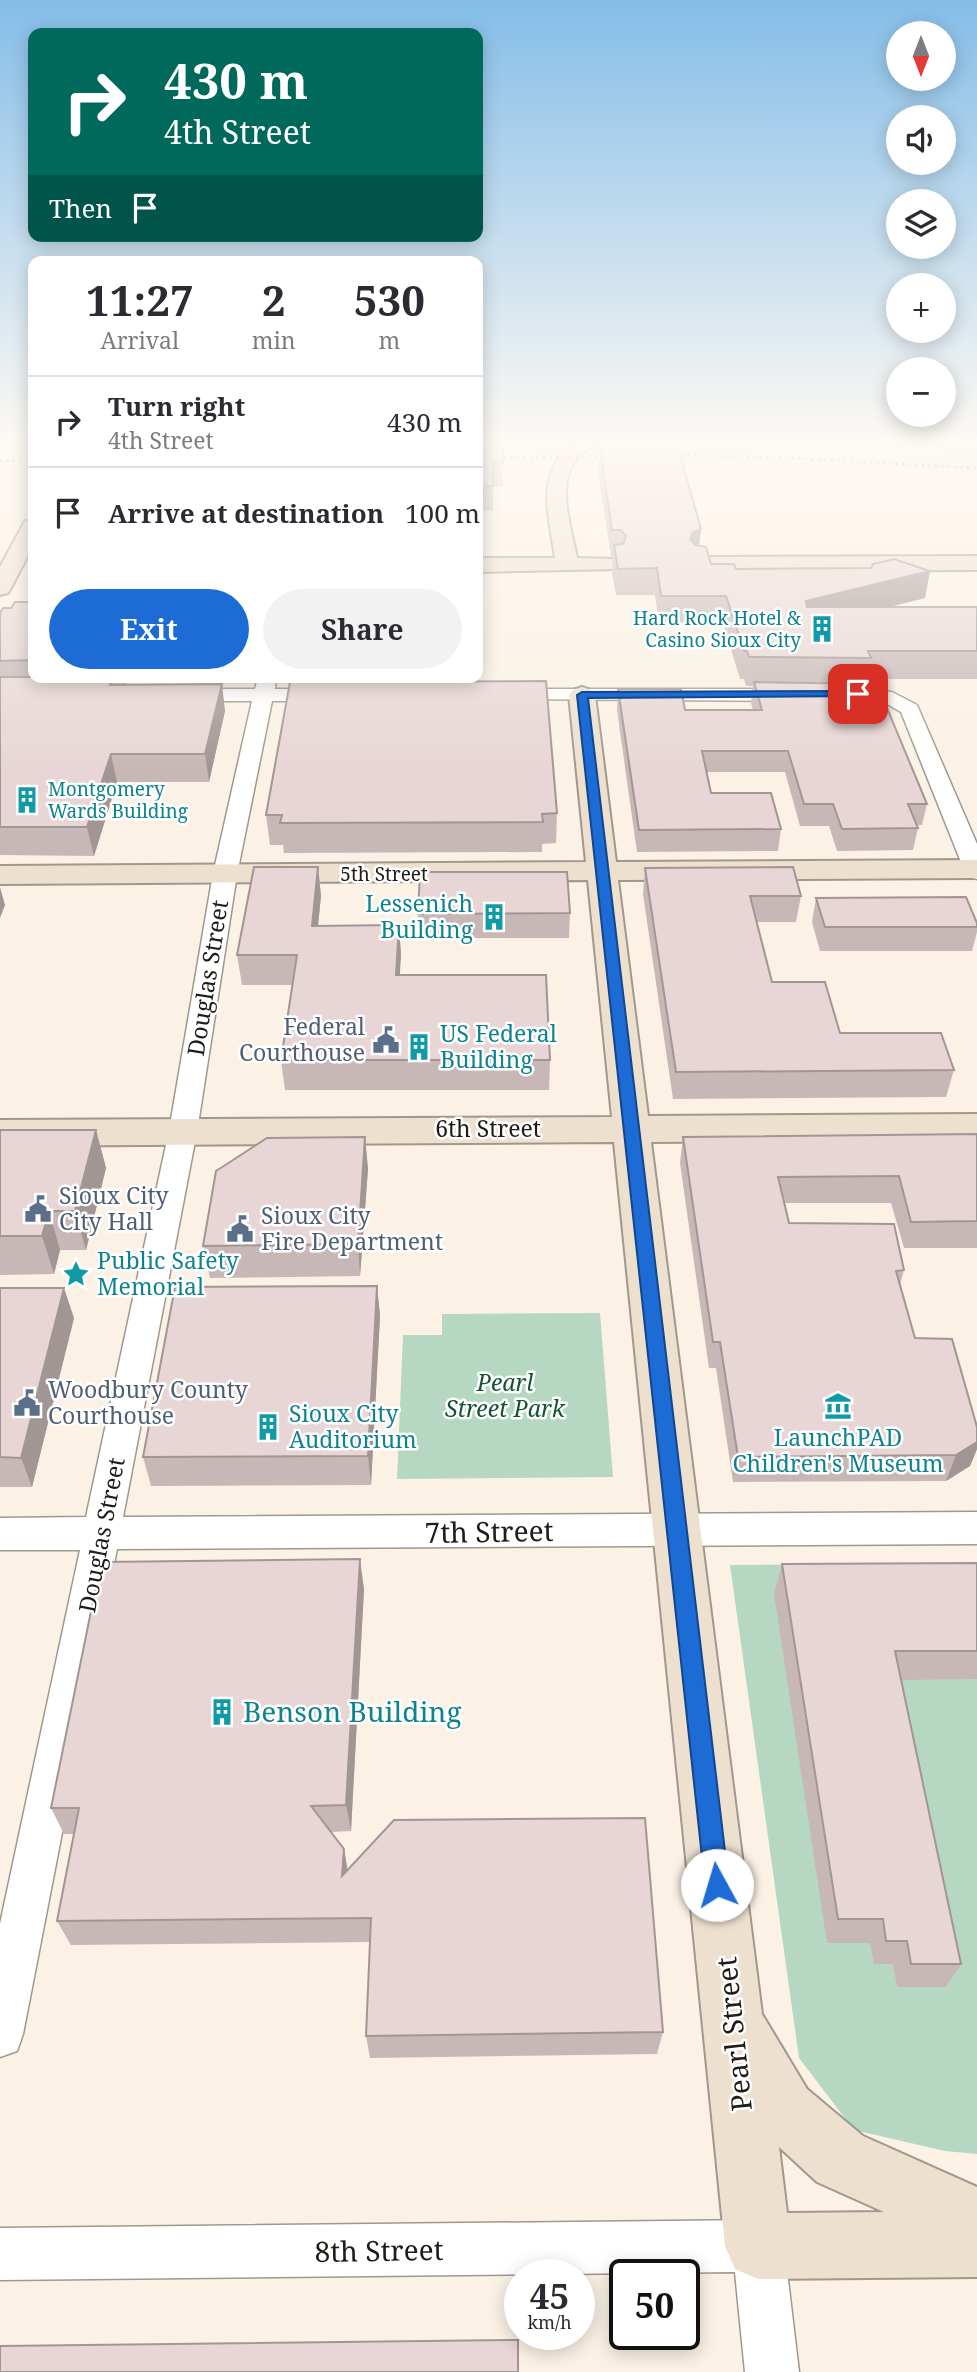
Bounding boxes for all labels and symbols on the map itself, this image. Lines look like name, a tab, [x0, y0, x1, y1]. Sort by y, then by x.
north arrow	[886, 21, 956, 91]
place label: Hard Rock Hotel & Casino Sioux City	[633, 605, 801, 653]
building icon: Hard Rock Hotel & Casino Sioux City	[807, 614, 837, 644]
pin	[828, 664, 888, 724]
place label: Montgomery Wards Building	[48, 776, 188, 824]
building icon: Montgomery Wards Building	[12, 785, 42, 815]
street label: 5th Street	[340, 861, 428, 887]
place label: Lessenich Building	[365, 887, 474, 945]
street label: Douglas Street	[179, 898, 235, 1058]
building icon: Lessenich Building	[479, 902, 509, 932]
place label: Federal Courthouse	[239, 1010, 365, 1068]
place label: US Federal Building	[440, 1017, 557, 1075]
public building icon: Federal Courthouse	[371, 1025, 401, 1055]
building icon: US Federal Building	[404, 1032, 434, 1062]
street label: 6th Street	[435, 1112, 541, 1144]
place label: Sioux City City Hall	[59, 1179, 169, 1237]
public building icon: Sioux City City Hall	[23, 1194, 53, 1224]
place label: Sioux City Fire Department	[261, 1199, 443, 1257]
public building icon: Sioux City Fire Department	[225, 1214, 255, 1244]
place label: Public Safety Memorial	[97, 1244, 239, 1302]
place icon: Public Safety Memorial	[61, 1259, 91, 1289]
park label: Pearl Street Park	[445, 1366, 566, 1424]
place label: Woodbury County Courthouse	[48, 1373, 248, 1431]
public building icon: Woodbury County Courthouse	[12, 1388, 42, 1418]
museum icon: LaunchPAD Children's Museum	[823, 1391, 853, 1421]
place label: Sioux City Auditorium	[289, 1397, 417, 1455]
building icon: Sioux City Auditorium	[253, 1412, 283, 1442]
place label: LaunchPAD Children's Museum	[732, 1421, 944, 1479]
street label: Douglas Street	[70, 1454, 132, 1615]
street label: 7th Street	[424, 1511, 554, 1551]
place label: Benson Building	[243, 1692, 462, 1730]
building icon: Benson Building	[207, 1697, 237, 1727]
position arrow	[680, 1848, 754, 1922]
street label: Pearl Street	[706, 1955, 760, 2113]
street label: 8th Street	[314, 2230, 444, 2270]
speed limit sign: 50	[609, 2259, 700, 2350]

